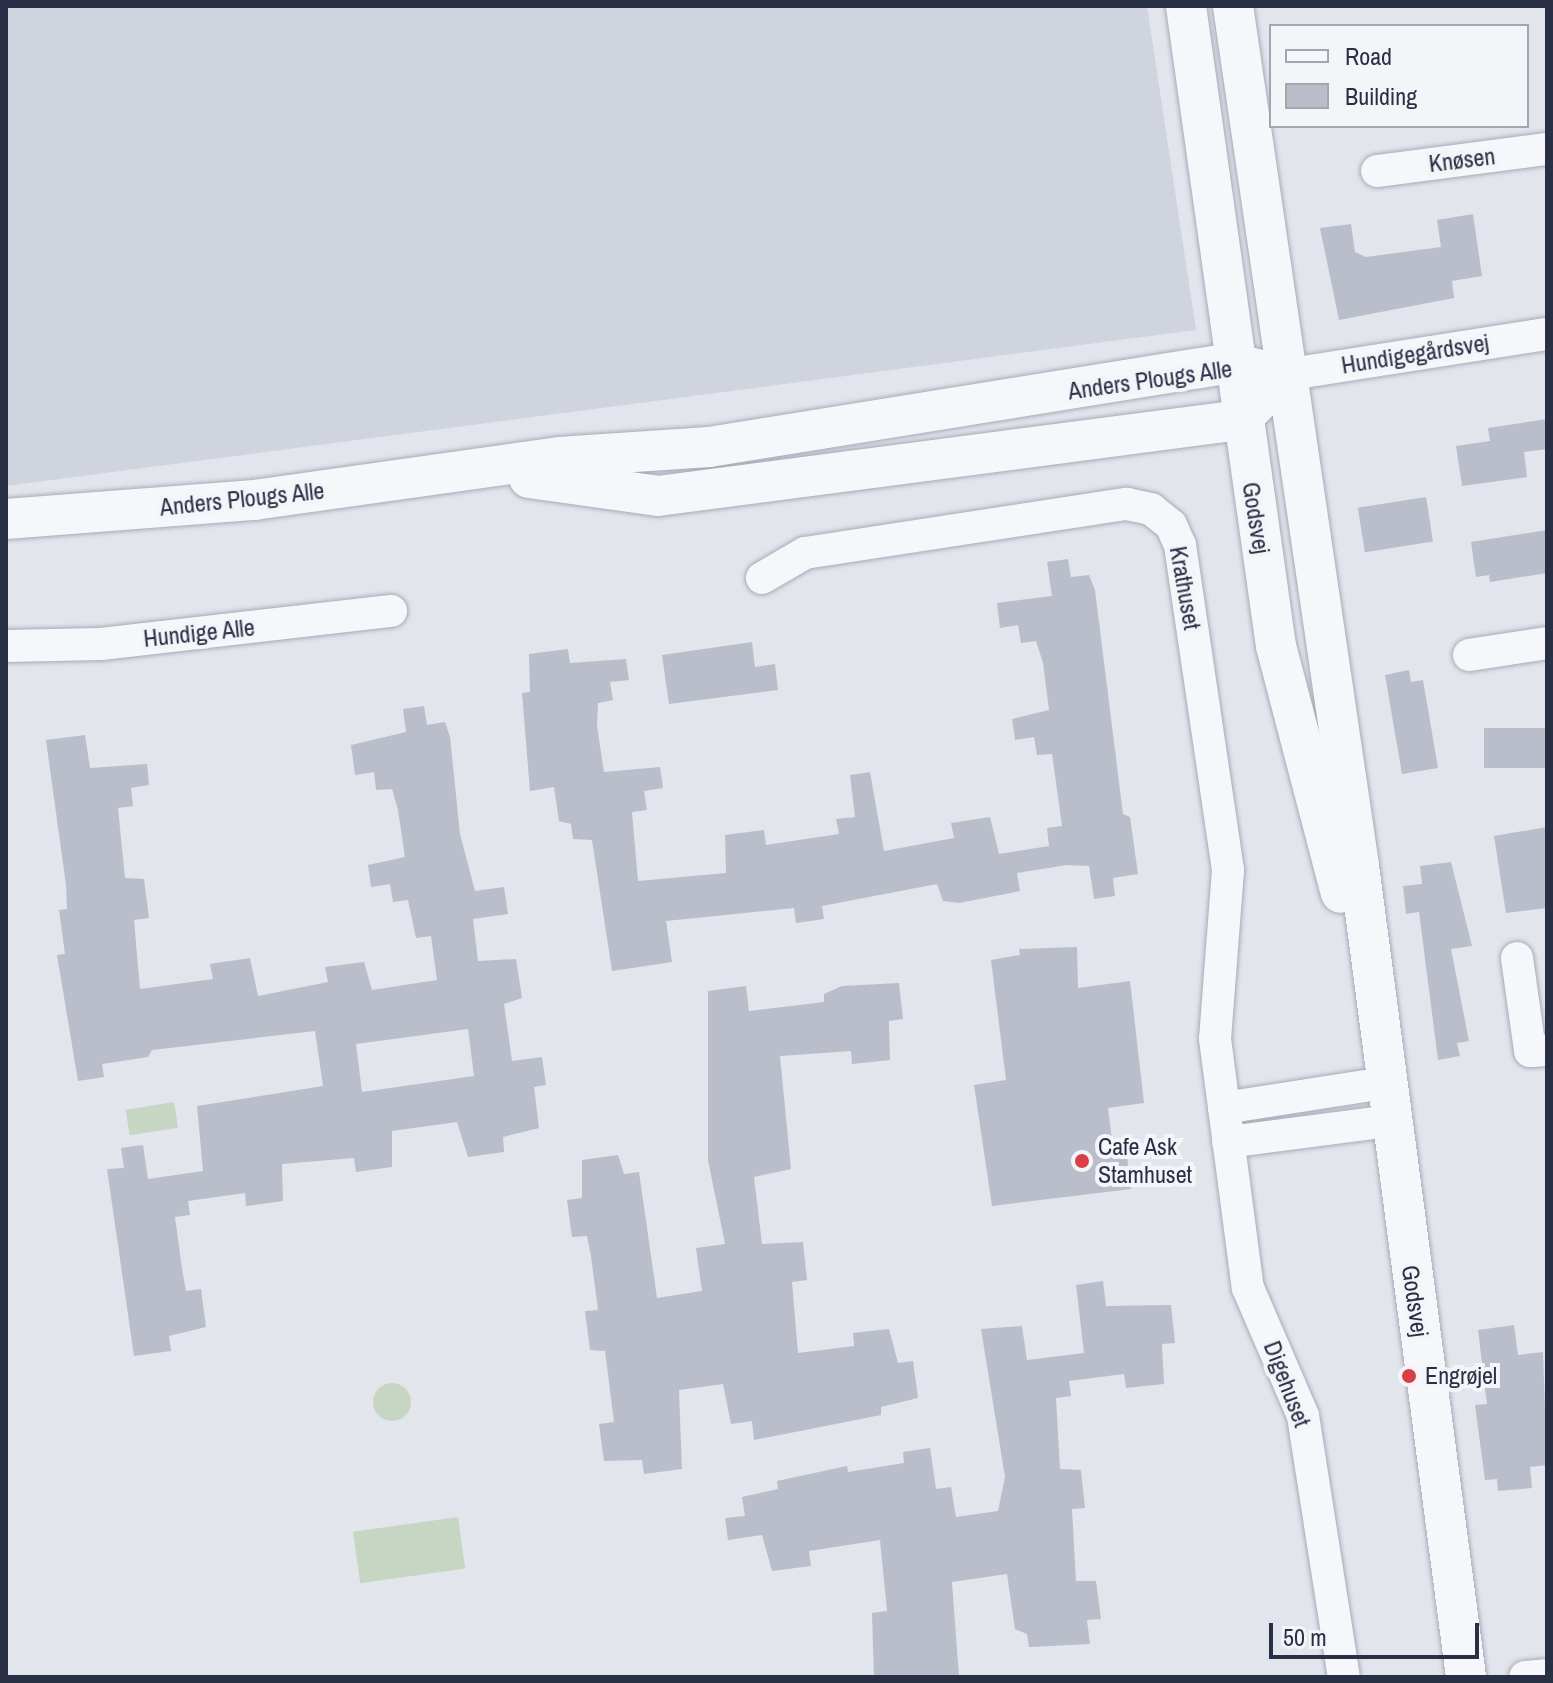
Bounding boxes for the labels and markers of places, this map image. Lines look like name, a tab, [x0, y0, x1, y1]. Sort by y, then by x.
place label: Cafe Ask Stamhuset	[1098, 1133, 1192, 1189]
marker: Cafe Ask Stamhuset	[1073, 1152, 1091, 1170]
place label: Engrøjel	[1425, 1362, 1497, 1390]
marker: Engrøjel	[1400, 1367, 1418, 1385]

